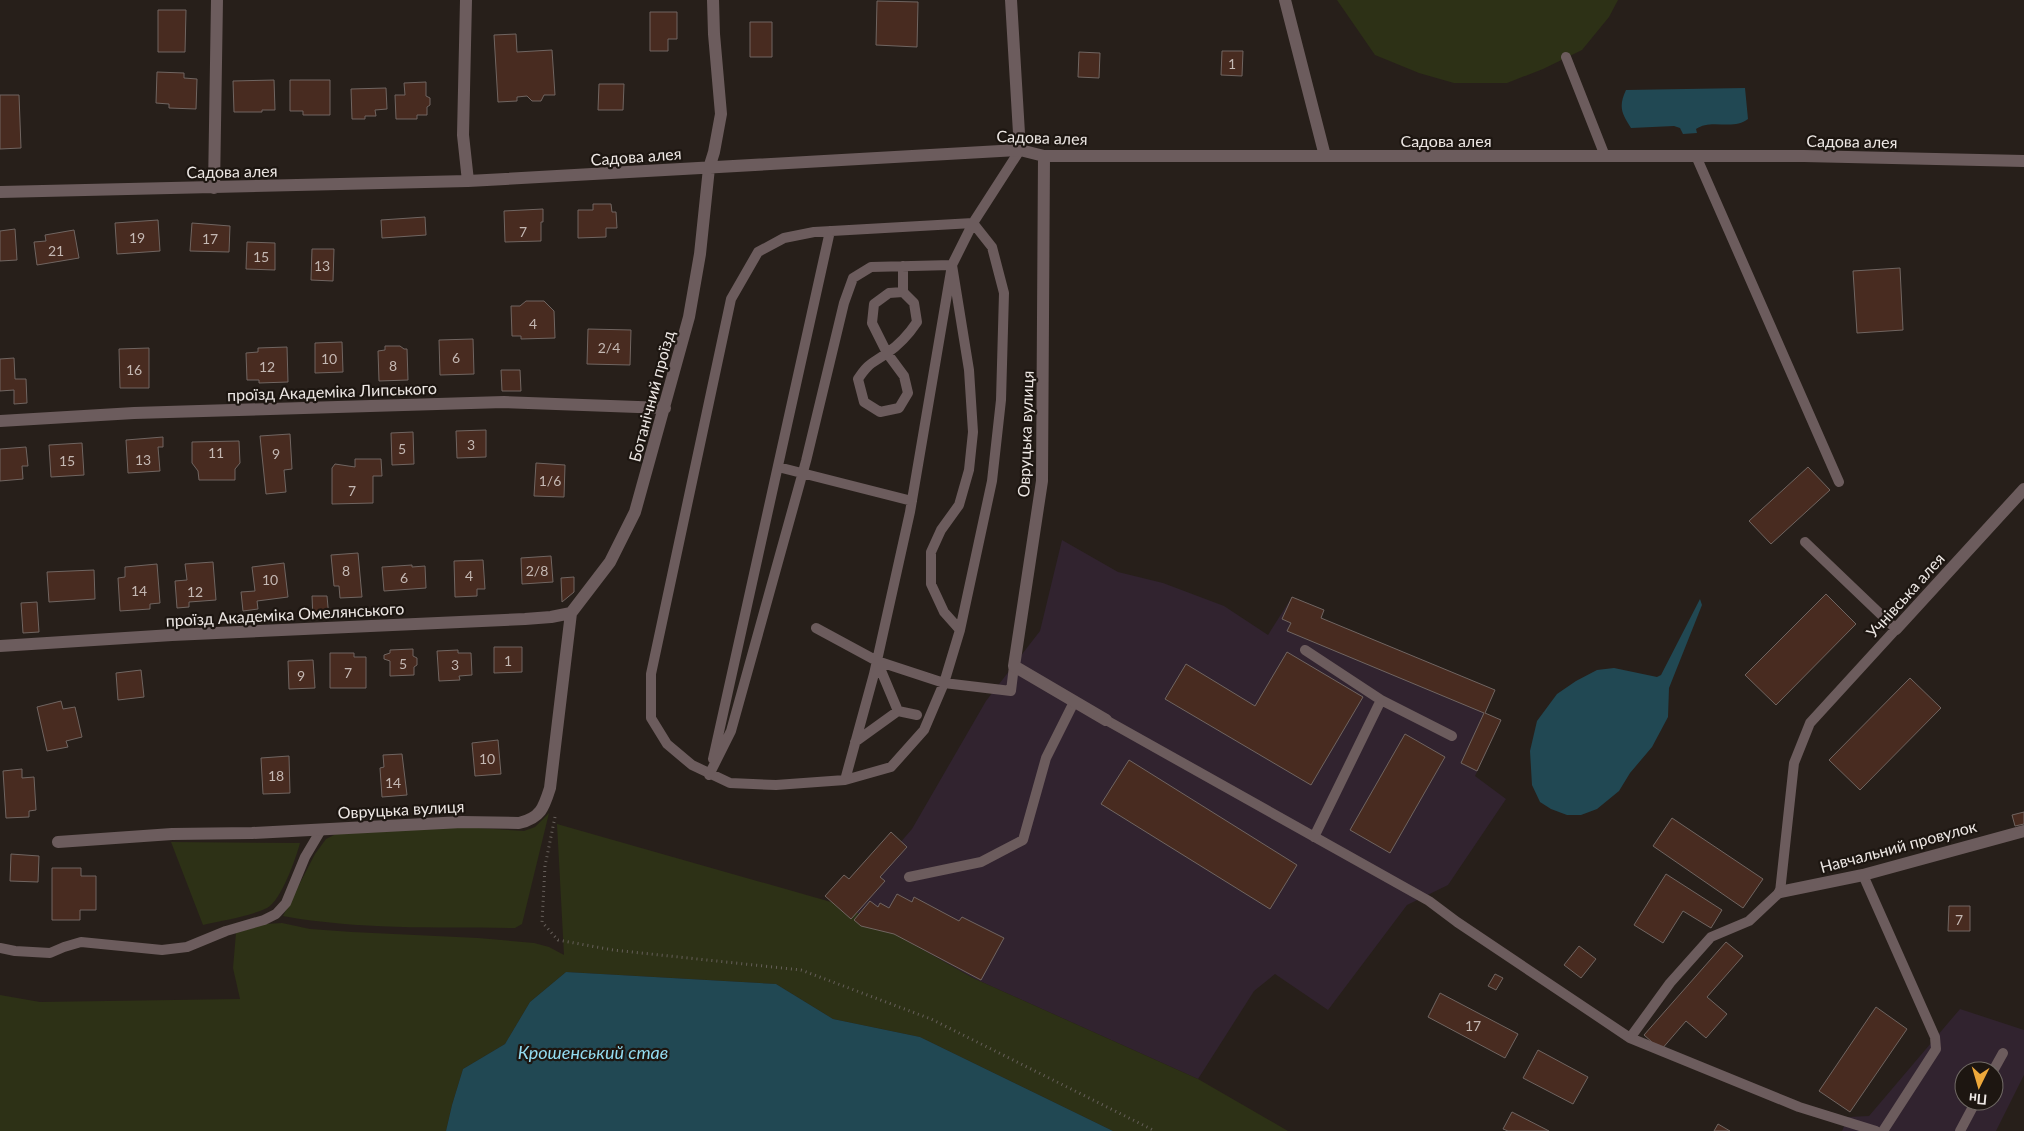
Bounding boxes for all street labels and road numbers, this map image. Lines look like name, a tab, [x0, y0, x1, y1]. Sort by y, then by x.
street label: Садова алея	[996, 126, 1088, 148]
street label: Садова алея	[1400, 131, 1492, 150]
street label: Садова алея	[1806, 131, 1898, 151]
street label: Садова алея	[590, 143, 682, 169]
street label: Садова алея	[186, 161, 278, 181]
street label: Ботанічний проїзд	[624, 328, 678, 464]
street label: Овруцька вулиця	[1013, 370, 1037, 498]
street label: проїзд Академіка Липського	[227, 378, 437, 404]
street label: Учнівська алея	[1862, 549, 1948, 641]
street label: проїзд Академіка Омелянського	[165, 598, 405, 630]
street label: Овруцька вулиця	[337, 796, 465, 822]
street label: Навчальний провулок	[1817, 816, 1979, 876]

